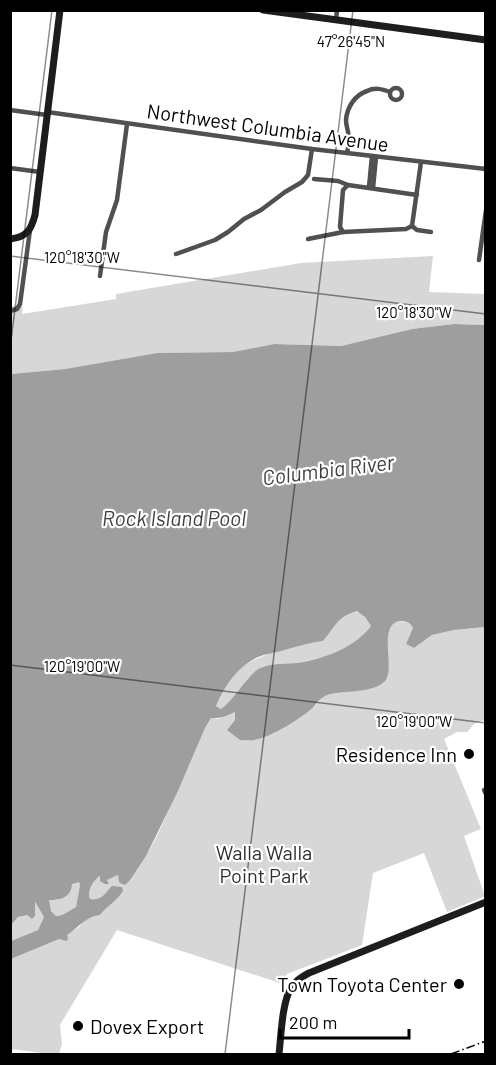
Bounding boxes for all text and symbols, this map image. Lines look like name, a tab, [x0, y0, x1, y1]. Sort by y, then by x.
text: 47°26'45"N	[317, 32, 385, 50]
street label: Northwest Columbia Avenue	[146, 98, 390, 156]
text: 120°18'30"W	[44, 248, 120, 266]
text: 120°18'30"W	[376, 303, 452, 321]
water label: Columbia River	[261, 448, 396, 489]
water label: Rock Island Pool	[102, 505, 246, 530]
text: 120°19'00"W	[44, 657, 120, 675]
text: 120°19'00"W	[376, 712, 452, 730]
place label: Residence Inn	[336, 742, 457, 766]
marker: Residence Inn	[462, 747, 476, 761]
park label: Walla Walla Point Park	[216, 840, 312, 887]
place label: Town Toyota Center	[277, 972, 447, 996]
marker: Town Toyota Center	[452, 977, 466, 991]
scale bar	[280, 1002, 409, 1040]
text: 200 m	[289, 1011, 337, 1033]
place label: Dovex Export	[90, 1014, 204, 1038]
marker: Dovex Export	[71, 1019, 85, 1033]

